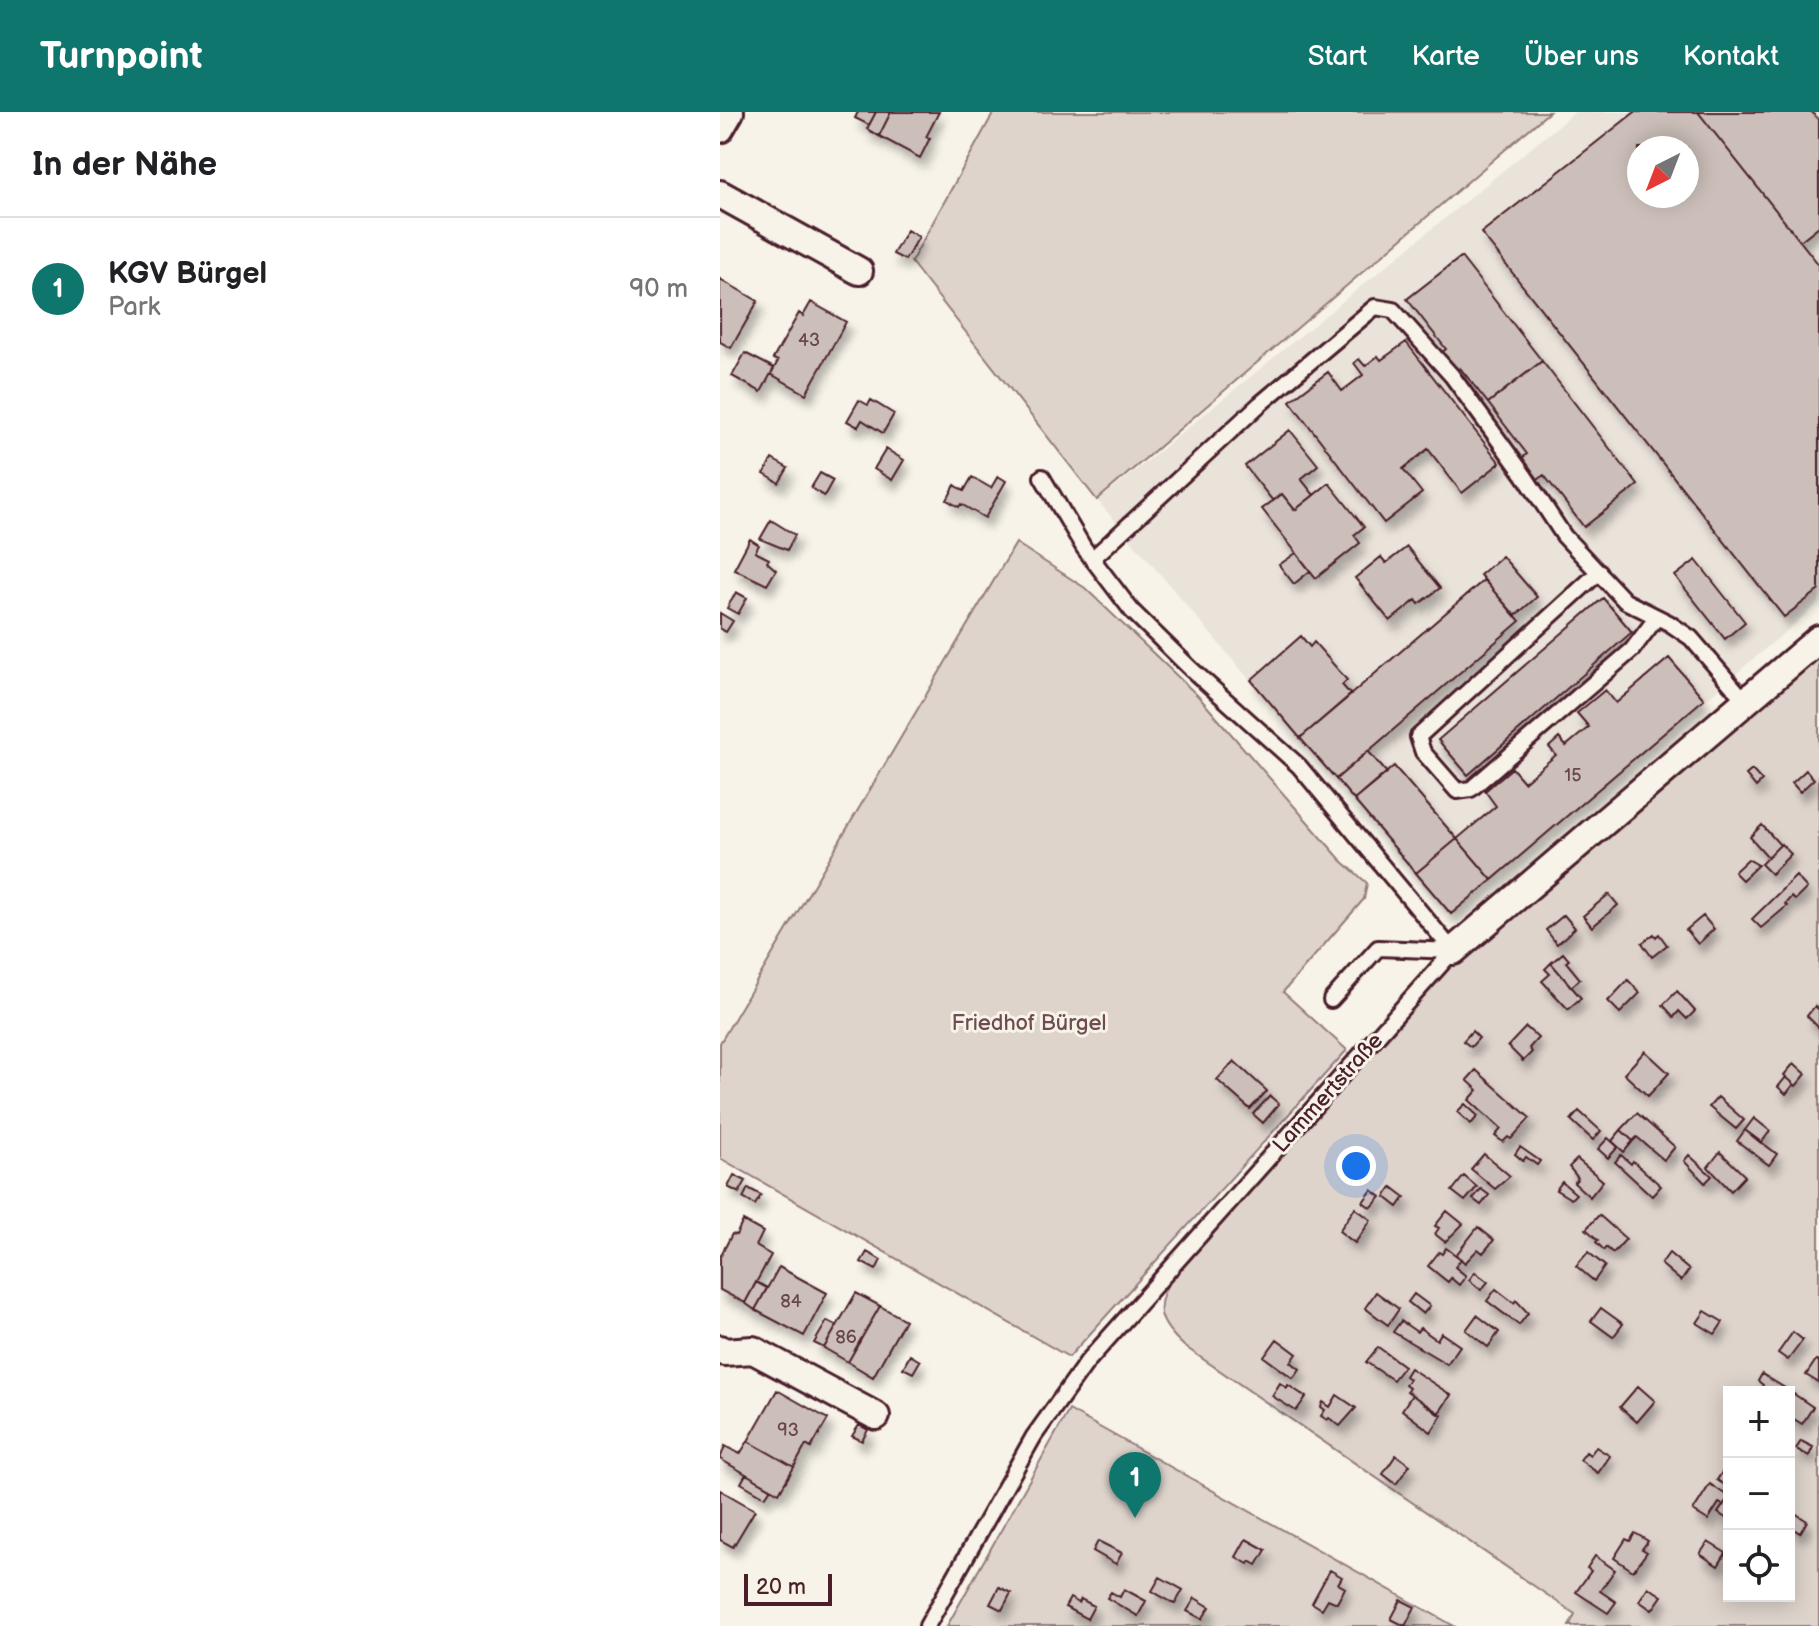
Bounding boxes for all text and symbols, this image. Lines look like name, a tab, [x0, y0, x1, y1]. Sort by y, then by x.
text: Turnpoint	[40, 34, 202, 79]
text: Start	[1308, 40, 1367, 73]
text: Karte	[1411, 40, 1480, 73]
text: Über uns	[1524, 40, 1639, 73]
text: Kontakt	[1683, 40, 1779, 73]
north arrow	[1627, 136, 1699, 208]
text: In der Nähe	[32, 144, 217, 185]
text: KGV Bürgel	[108, 256, 267, 292]
text: 1	[53, 274, 63, 305]
text: 90 m	[629, 274, 688, 305]
text: Park	[108, 292, 160, 323]
house number: 43	[798, 330, 820, 351]
house number: 15	[1564, 765, 1582, 786]
park label: Friedhof Bürgel	[952, 1010, 1106, 1037]
street label: Lammertstraße	[1267, 1028, 1389, 1158]
your location	[1336, 1146, 1376, 1186]
house number: 84	[780, 1291, 802, 1312]
house number: 86	[835, 1327, 857, 1348]
map controls	[1723, 1386, 1795, 1602]
button: +	[1723, 1386, 1795, 1458]
house number: 93	[777, 1420, 799, 1441]
pin: 1	[1109, 1452, 1161, 1518]
button: −	[1723, 1458, 1795, 1530]
button: locate	[1723, 1530, 1795, 1602]
scale bar	[744, 1570, 832, 1606]
text: 20 m	[756, 1574, 806, 1601]

